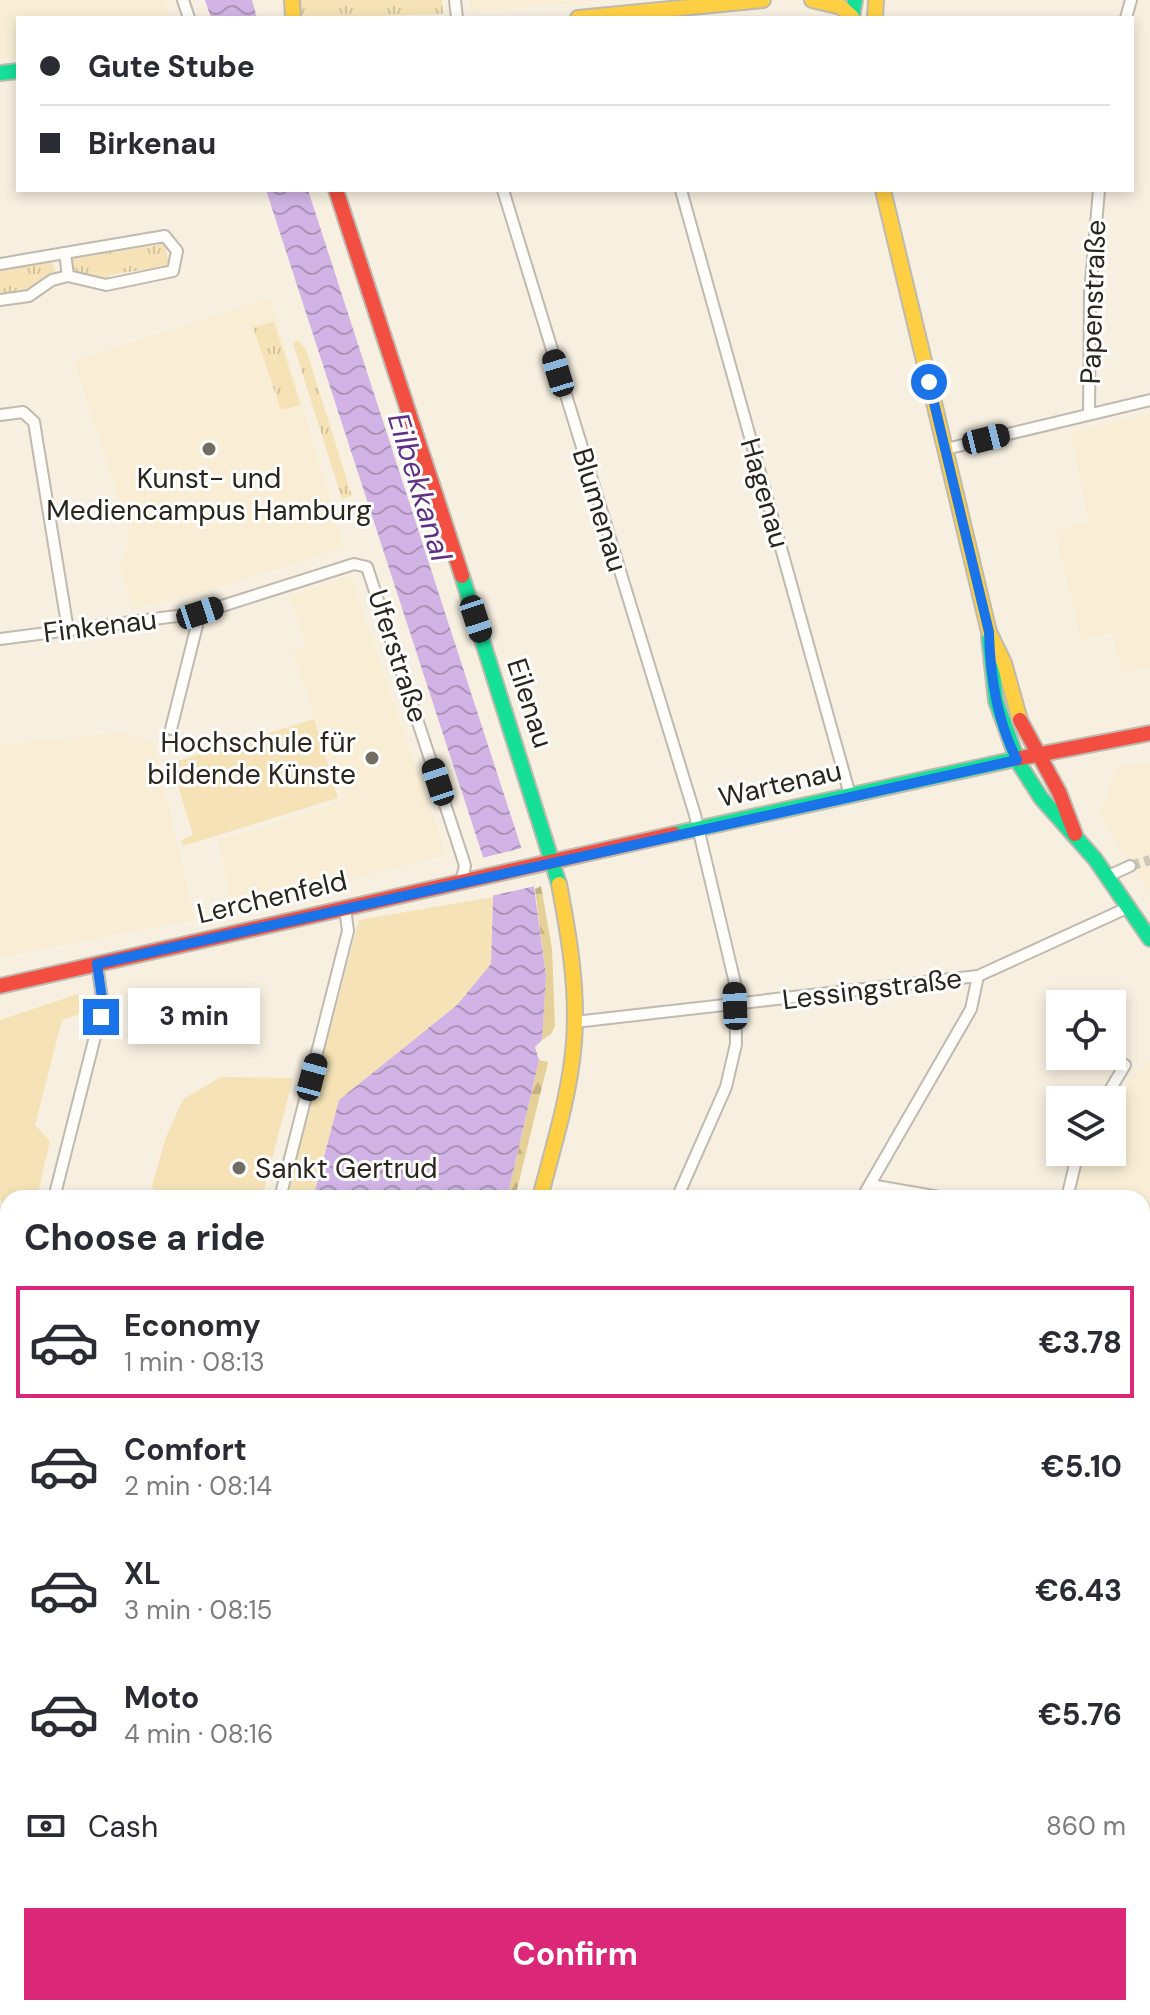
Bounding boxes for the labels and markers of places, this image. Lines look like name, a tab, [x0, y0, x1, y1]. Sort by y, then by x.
marker: Kunst- und Mediencampus Hamburg	[200, 440, 218, 458]
place label: Kunst- und Mediencampus Hamburg	[46, 460, 372, 529]
place label: Hochschule für bildende Künste	[147, 724, 356, 793]
marker: Hochschule für bildende Künste	[363, 749, 381, 767]
place label: Sankt Gertrud	[255, 1150, 438, 1187]
marker: Sankt Gertrud	[230, 1159, 248, 1177]

